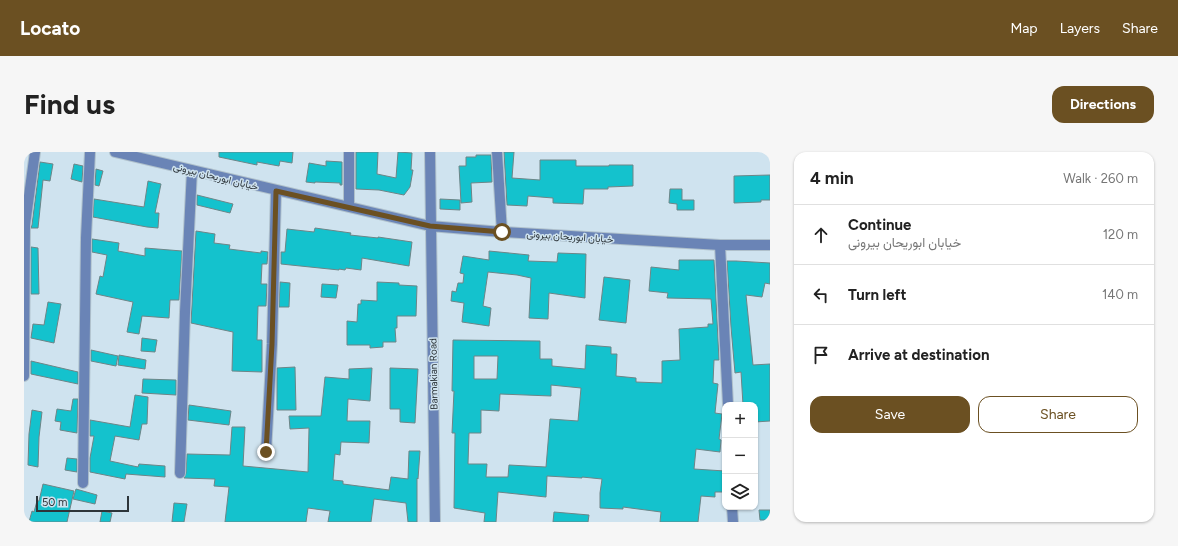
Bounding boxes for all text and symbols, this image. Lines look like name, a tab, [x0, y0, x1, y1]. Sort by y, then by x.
text: Locato	[20, 17, 80, 40]
text: Map	[1010, 20, 1038, 37]
text: Layers	[1060, 20, 1100, 37]
text: Share	[1122, 20, 1158, 37]
button: Directions	[1052, 86, 1154, 123]
text: Find us	[24, 87, 115, 121]
street label: خیابان ابوریحان بیرونی	[172, 160, 260, 193]
text: 4 min	[810, 168, 854, 188]
text: Walk · 260 m	[1063, 171, 1138, 186]
text: Continue	[848, 216, 911, 234]
route start	[493, 223, 511, 241]
icon: ahead	[810, 224, 832, 246]
street label: خیابان ابوریحان بیرونی	[526, 227, 614, 246]
text: 120 m	[1103, 227, 1138, 242]
text: خیابان ابوریحان بیرونی	[848, 235, 961, 250]
icon: left	[810, 284, 832, 306]
text: Turn left	[848, 286, 906, 304]
text: 140 m	[1102, 287, 1138, 302]
street label: Barmakian Road	[426, 338, 441, 410]
icon: arrive	[810, 344, 832, 366]
text: Arrive at destination	[848, 346, 989, 364]
button: Save	[810, 396, 970, 433]
button: Share	[978, 396, 1138, 433]
map controls	[722, 402, 758, 510]
button: +	[722, 402, 758, 438]
button: −	[722, 438, 758, 474]
route end	[257, 443, 275, 461]
button: layers	[722, 474, 758, 510]
scale bar	[36, 494, 129, 513]
text: 50 m	[42, 496, 67, 509]

